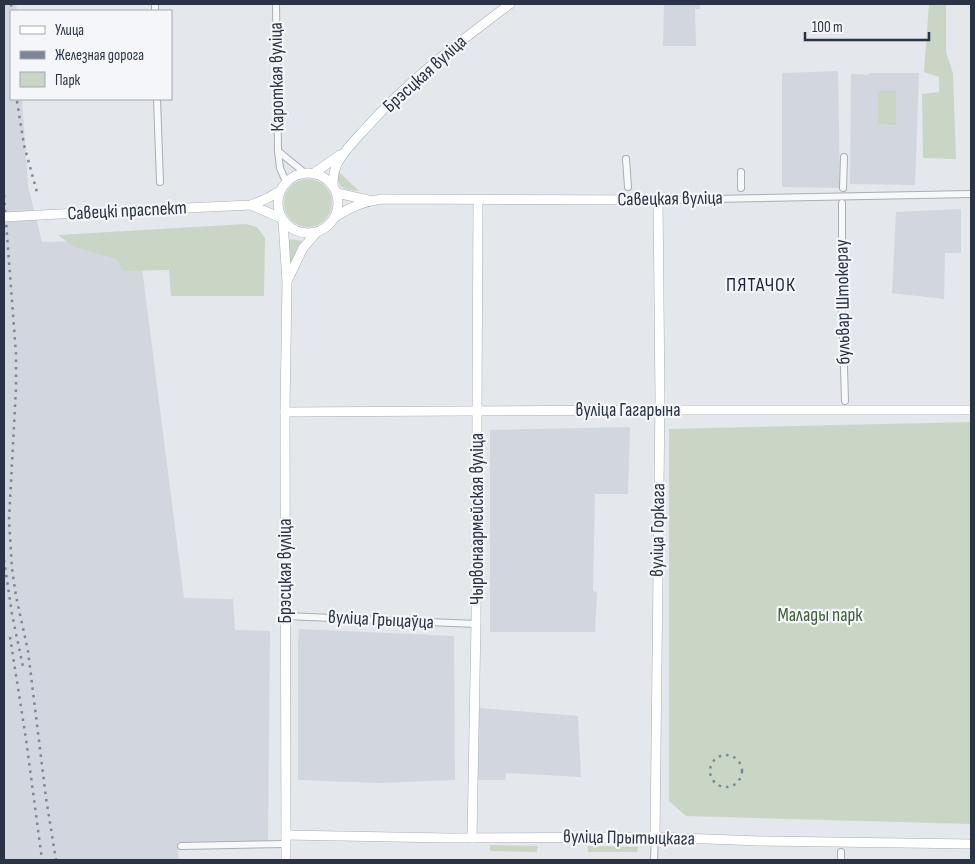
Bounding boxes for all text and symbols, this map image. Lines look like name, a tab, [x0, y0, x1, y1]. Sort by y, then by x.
legend	[10, 10, 172, 100]
scale bar	[805, 10, 929, 42]
text: 100 m	[812, 18, 843, 37]
text: Улица	[55, 21, 84, 40]
street label: Кароткая вуліца	[265, 22, 289, 132]
street label: Брэсцкая вуліца	[378, 30, 472, 118]
text: Железная дорога	[55, 46, 144, 65]
text: Парк	[55, 71, 81, 90]
street label: Савецкая вуліца	[617, 187, 723, 211]
street label: Савецкі праспект	[67, 196, 187, 226]
street label: бульвар Штокерау	[830, 238, 856, 365]
district label: ПЯТАЧОК	[726, 273, 796, 297]
street label: вуліца Гагарына	[576, 399, 680, 422]
street label: Чырвонаармейская вуліца	[466, 433, 489, 605]
street label: вуліца Горкага	[646, 483, 670, 577]
street label: Брэсцкая вуліца	[274, 519, 297, 623]
park label: Малады парк	[777, 604, 863, 627]
street label: вуліца Грыцаўца	[328, 606, 434, 634]
street label: вуліца Прытыцкага	[563, 825, 695, 851]

